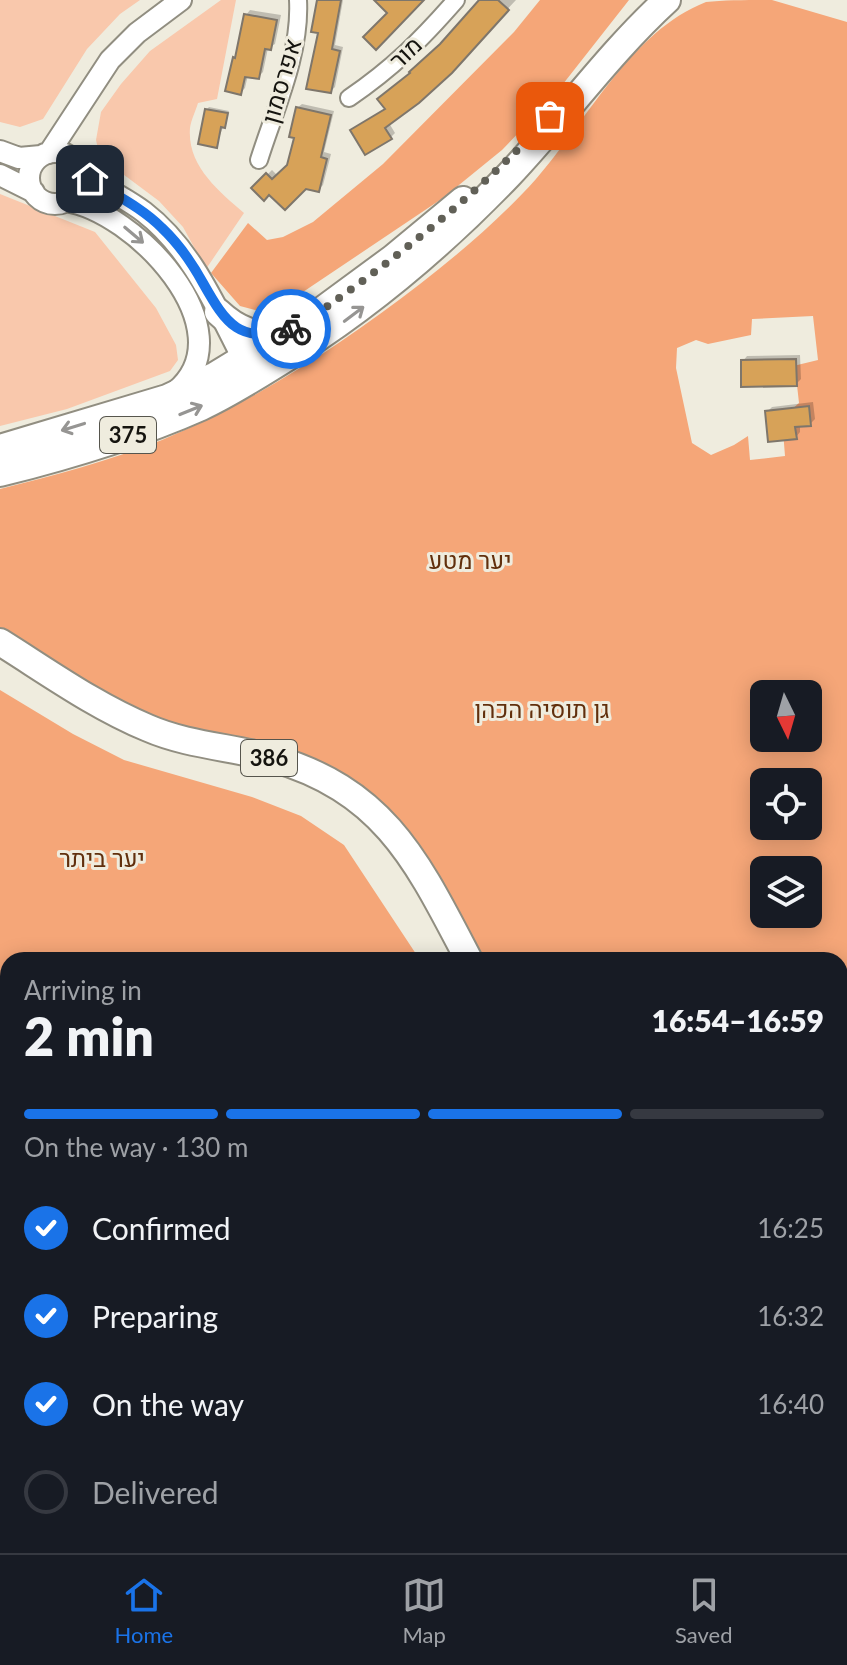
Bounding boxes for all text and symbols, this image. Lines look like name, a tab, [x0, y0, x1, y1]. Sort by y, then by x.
street label: מור	[383, 30, 427, 74]
street label: אפרסמון	[255, 35, 306, 126]
pin	[516, 82, 584, 150]
icon: bag	[528, 94, 572, 138]
pin	[56, 145, 124, 213]
icon: home	[68, 157, 112, 201]
one-way arrow	[124, 226, 144, 244]
courier	[251, 289, 331, 369]
one-way arrow	[342, 306, 364, 322]
icon: bike	[269, 307, 313, 351]
one-way arrow	[178, 402, 203, 417]
road number: 375	[100, 417, 156, 453]
one-way arrow	[60, 420, 86, 435]
park label: יער מטע	[429, 545, 511, 574]
north arrow	[750, 680, 822, 752]
map controls	[750, 680, 822, 928]
park label: גן תוסיה הכהן	[474, 694, 610, 723]
road number: 386	[241, 740, 297, 776]
button: locate	[750, 768, 822, 840]
park label: יער ביתר	[59, 843, 145, 872]
button: layers	[750, 856, 822, 928]
text: Arriving in	[24, 974, 142, 1006]
text: 16:54–16:59	[651, 1002, 824, 1038]
text: 2 min	[24, 1005, 154, 1067]
text: On the way · 130 m	[24, 1131, 248, 1163]
icon: check	[24, 1206, 68, 1250]
text: Confirmed	[92, 1210, 231, 1246]
text: 16:25	[757, 1212, 824, 1244]
icon: check	[24, 1294, 68, 1338]
text: Preparing	[92, 1298, 218, 1334]
text: 16:32	[757, 1300, 824, 1332]
icon: check	[24, 1382, 68, 1426]
text: On the way	[92, 1386, 244, 1422]
text: 16:40	[757, 1388, 824, 1420]
text: Delivered	[92, 1474, 219, 1510]
tab: Home	[114, 1573, 173, 1648]
tab: Map	[402, 1573, 446, 1648]
tab: Saved	[675, 1573, 732, 1648]

